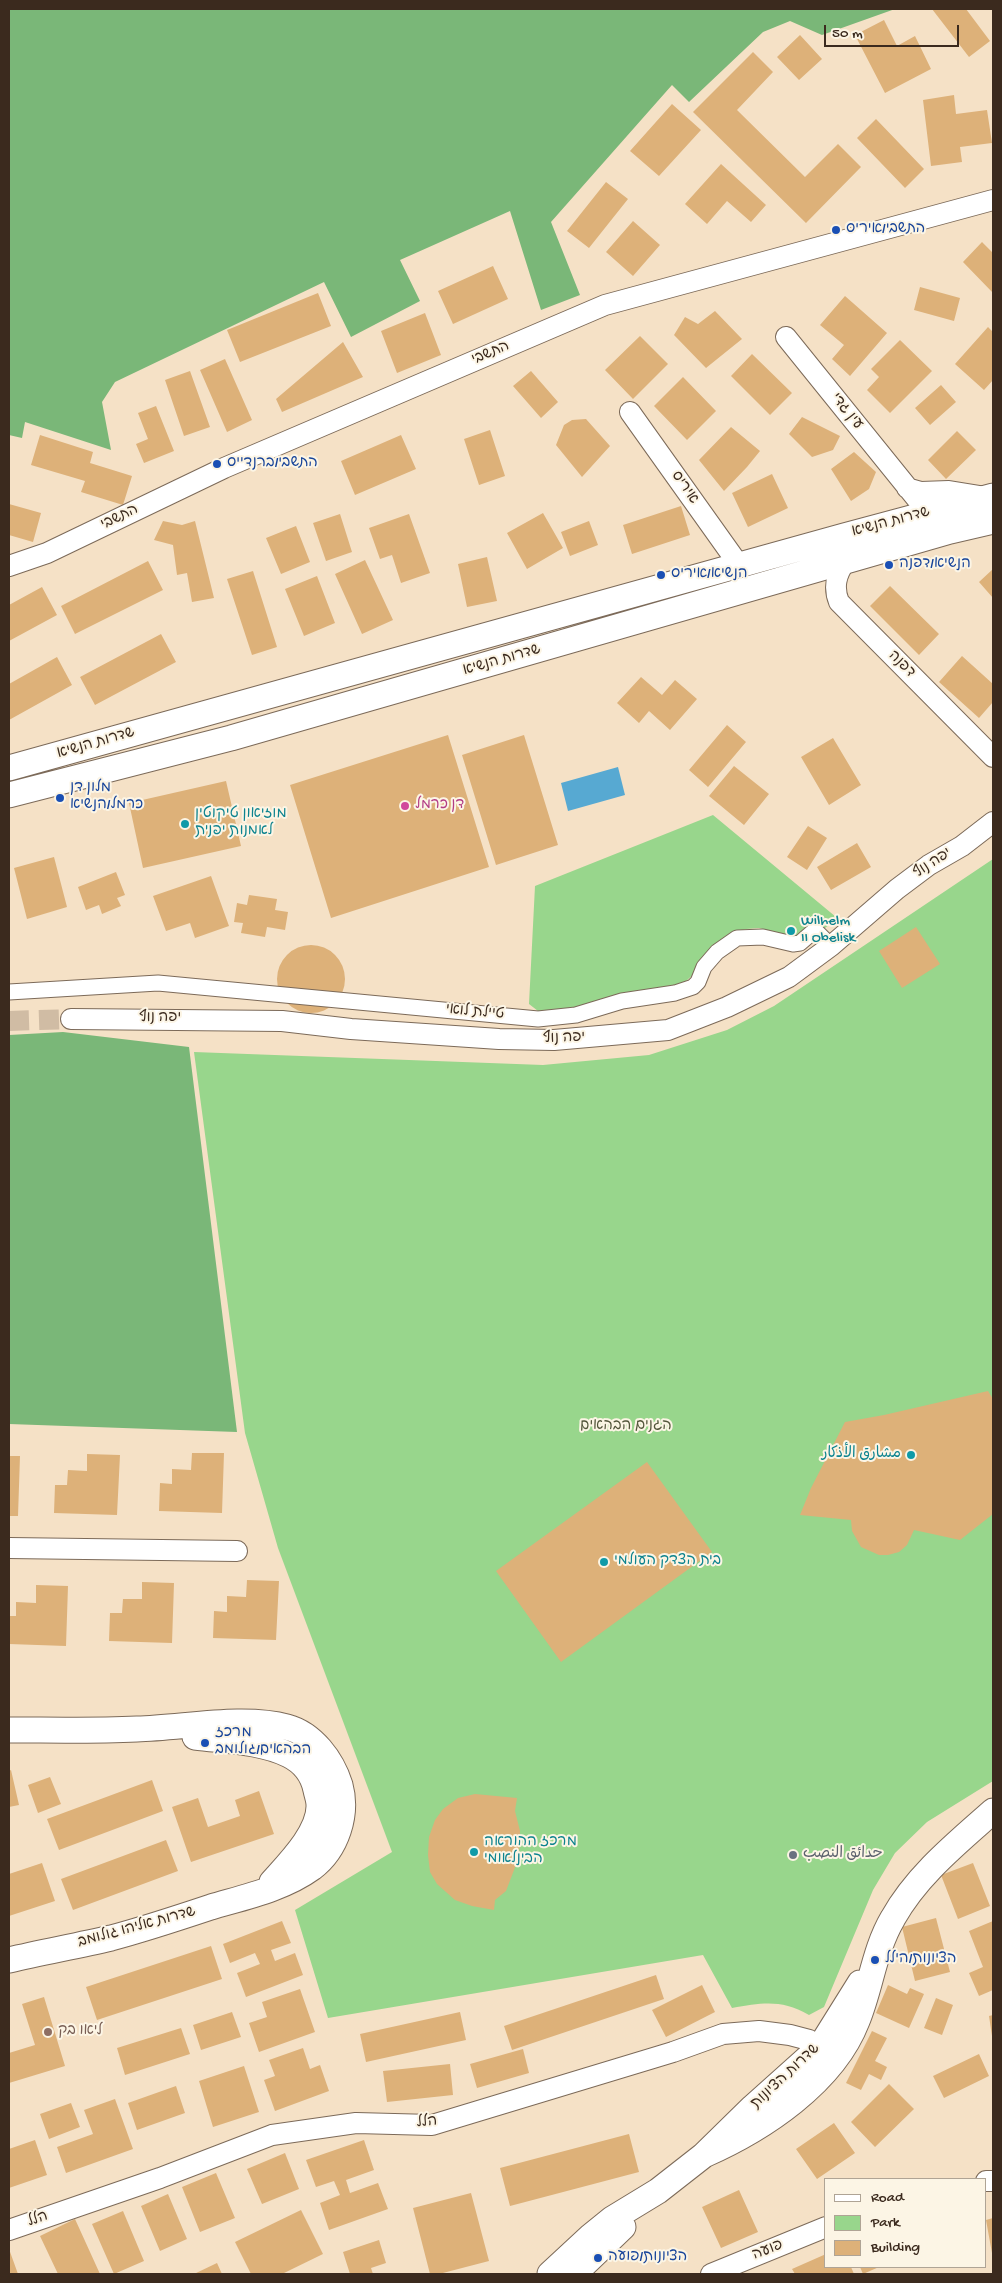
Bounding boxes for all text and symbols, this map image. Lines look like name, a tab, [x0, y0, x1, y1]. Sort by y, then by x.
scale bar	[827, 15, 962, 47]
text: 50 m	[832, 25, 863, 43]
place label: התשבי/איריס	[846, 221, 925, 239]
marker: התשבי/איריס	[830, 224, 842, 236]
street label: התשבי	[469, 338, 513, 370]
street label: עין גדי	[826, 390, 866, 434]
place label: התשבי/ברנדייס	[227, 455, 318, 473]
marker: התשבי/ברנדייס	[211, 458, 223, 470]
street label: איריס	[666, 468, 702, 508]
street label: התשבי	[98, 501, 142, 535]
street label: שדרות הנשיא	[850, 504, 932, 542]
place label: הנשיא/דפנה	[899, 556, 971, 574]
marker: הנשיא/דפנה	[883, 559, 895, 571]
place label: הנשיא/איריס	[671, 566, 748, 584]
marker: הנשיא/איריס	[655, 569, 667, 581]
street label: שדרות הנשיא	[461, 641, 543, 681]
street label: דפנה	[884, 648, 918, 682]
street label: שדרות הנשיא	[55, 724, 137, 764]
place label: מלון דן כרמל/הנשיא	[70, 780, 143, 815]
marker: מלון דן כרמל/הנשיא	[54, 792, 66, 804]
place label: דן כרמל	[415, 797, 464, 815]
marker: דן כרמל	[399, 800, 411, 812]
place label: מוזיאון טיקוטין לאמנות יפנית	[195, 806, 287, 841]
marker: מוזיאון טיקוטין לאמנות יפנית	[179, 818, 191, 830]
street label: יפה נוף	[910, 845, 956, 883]
place label: Wilhelm II Obelisk	[801, 913, 855, 948]
marker: Wilhelm II Obelisk	[785, 925, 797, 937]
street label: טיילת לואי	[445, 1001, 505, 1025]
street label: יפה נוף	[139, 1010, 181, 1028]
street label: יפה נוף	[543, 1029, 585, 1049]
park label: הגנים הבהאים	[580, 1418, 672, 1436]
place label: مشارق الأذكار	[822, 1446, 901, 1464]
marker: مشارق الأذكار	[905, 1449, 917, 1461]
place label: בית הצדק העולמי	[614, 1553, 721, 1571]
marker: בית הצדק העולמי	[598, 1556, 610, 1568]
place label: מרכז הבהאים/גולומב	[215, 1725, 311, 1760]
marker: מרכז הבהאים/גולומב	[199, 1737, 211, 1749]
place label: מרכז ההוראה הבינלאומי	[484, 1834, 577, 1869]
marker: מרכז ההוראה הבינלאומי	[468, 1846, 480, 1858]
place label: حدائق النصب	[803, 1846, 883, 1864]
marker: حدائق النصب	[787, 1849, 799, 1861]
street label: שדרות אליהו גולומב	[76, 1904, 198, 1952]
place label: הציונות/הילל	[885, 1951, 957, 1969]
marker: הציונות/הילל	[869, 1954, 881, 1966]
place label: ליאו בק	[58, 2023, 102, 2041]
marker: ליאו בק	[42, 2026, 54, 2038]
street label: שדרות הציונות	[748, 2041, 824, 2113]
street label: הלל	[416, 2113, 438, 2133]
legend	[824, 2178, 987, 2268]
text: Road	[871, 2189, 904, 2207]
street label: הלל	[25, 2208, 51, 2232]
text: Park	[871, 2214, 900, 2232]
street label: פועה	[750, 2237, 786, 2265]
text: Building	[871, 2239, 920, 2257]
place label: הציונות/פועה	[608, 2249, 687, 2267]
marker: הציונות/פועה	[592, 2252, 604, 2264]

